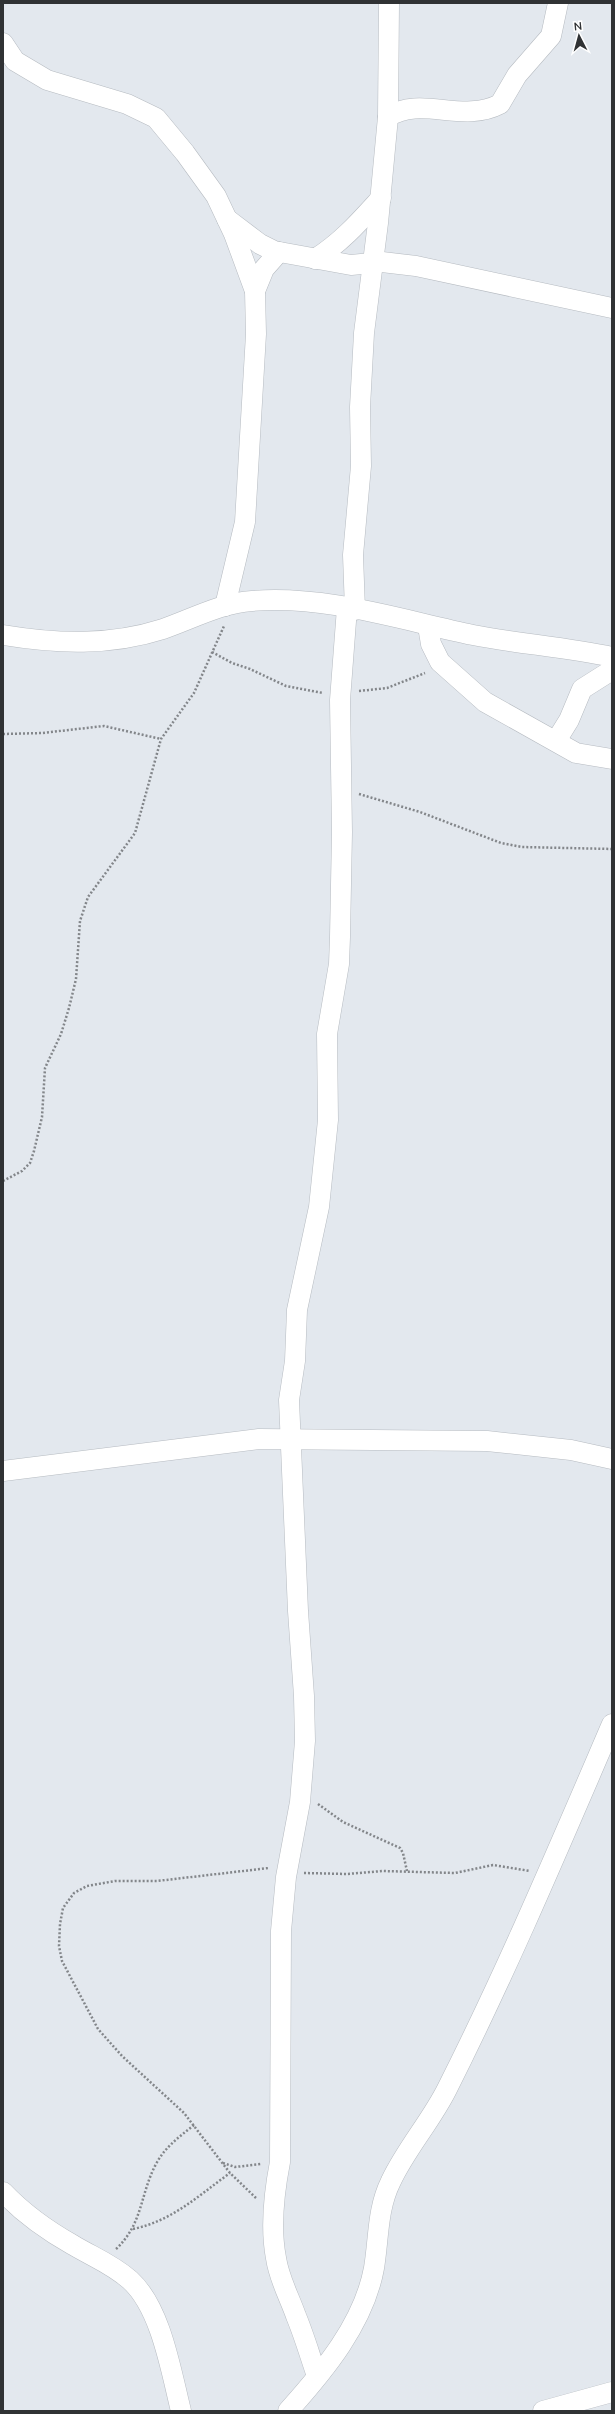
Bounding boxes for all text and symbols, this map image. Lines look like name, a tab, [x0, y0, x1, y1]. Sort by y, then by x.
north arrow	[559, 16, 599, 56]
text: N	[573, 19, 583, 34]

